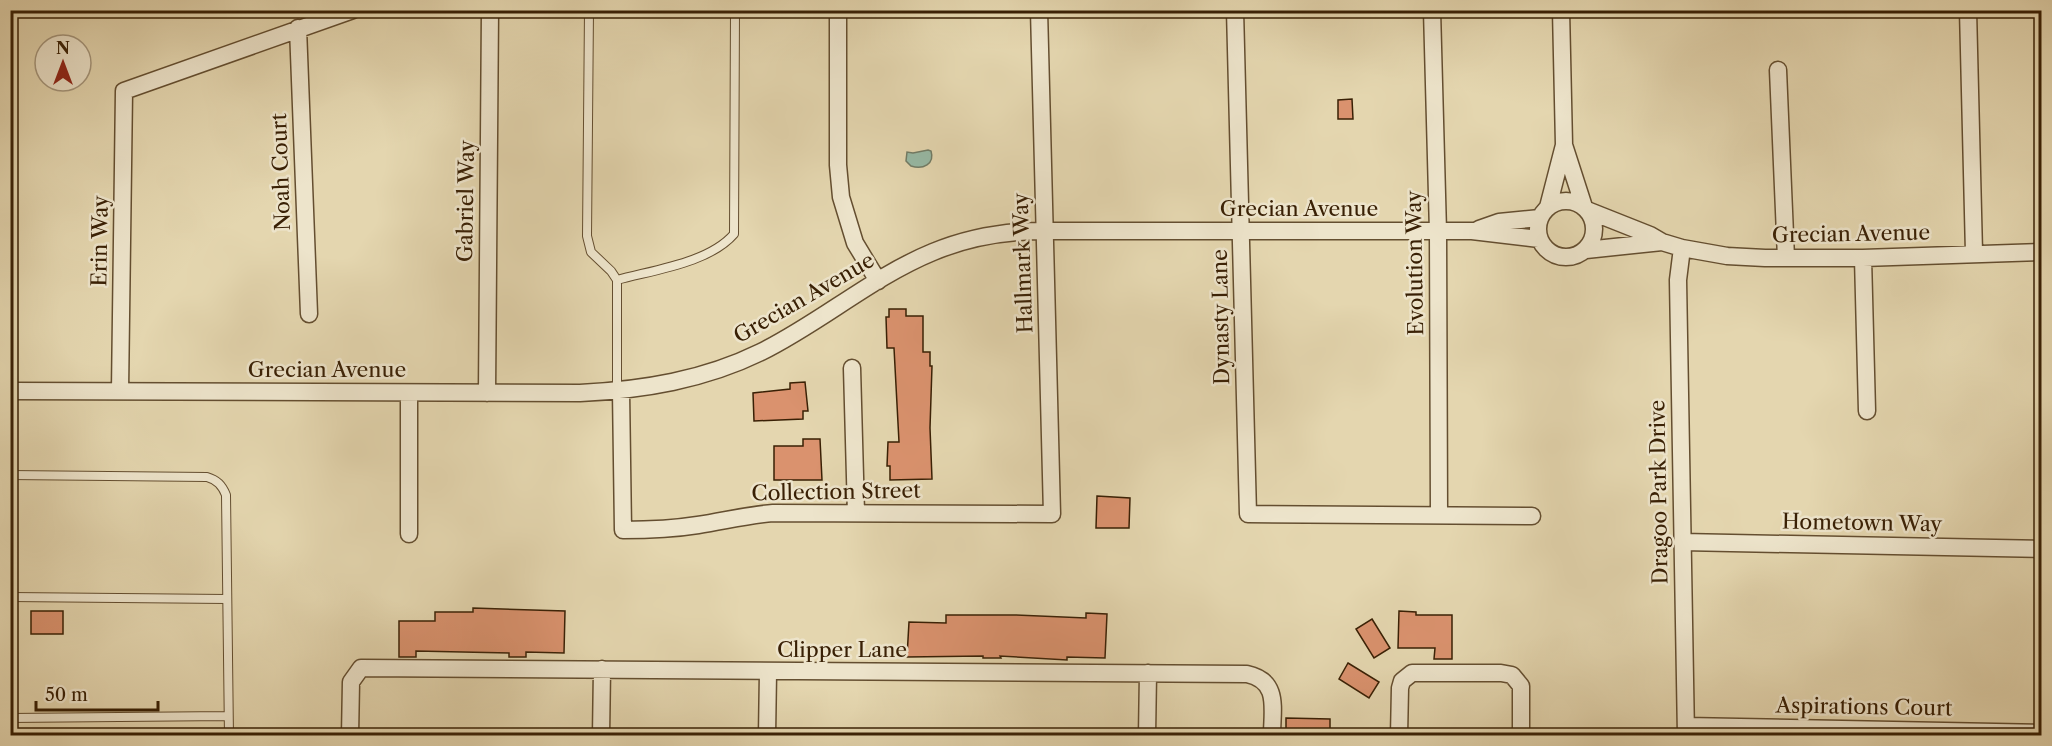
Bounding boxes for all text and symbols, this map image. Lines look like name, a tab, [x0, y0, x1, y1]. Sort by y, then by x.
north arrow	[33, 33, 93, 93]
text: N	[56, 38, 70, 58]
street label: Noah Court	[266, 112, 295, 231]
street label: Gabriel Way	[452, 139, 479, 262]
street label: Evolution Way	[1401, 190, 1428, 336]
street label: Hallmark Way	[1008, 192, 1037, 334]
street label: Erin Way	[86, 195, 113, 287]
street label: Grecian Avenue	[1220, 196, 1378, 221]
street label: Grecian Avenue	[1772, 220, 1930, 247]
street label: Grecian Avenue	[729, 247, 879, 348]
street label: Dynasty Lane	[1207, 249, 1234, 385]
street label: Grecian Avenue	[248, 357, 406, 382]
street label: Dragoo Park Drive	[1644, 400, 1673, 584]
street label: Collection Street	[751, 478, 921, 505]
street label: Hometown Way	[1782, 509, 1943, 536]
street label: Clipper Lane	[777, 637, 907, 662]
scale bar	[36, 674, 158, 712]
text: 50 m	[45, 684, 88, 706]
street label: Aspirations Court	[1774, 692, 1953, 721]

